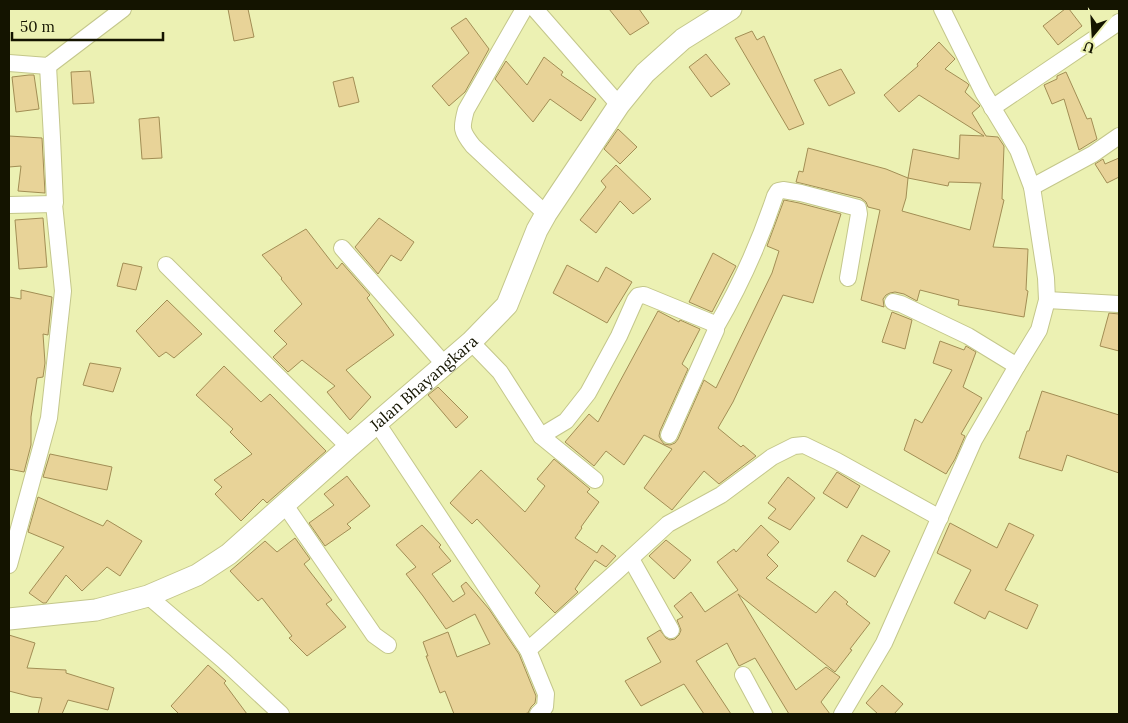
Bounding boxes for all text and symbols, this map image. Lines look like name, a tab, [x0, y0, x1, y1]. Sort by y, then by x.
scale bar	[12, 10, 164, 42]
north arrow	[1068, 10, 1118, 60]
text: 50 m	[20, 17, 55, 36]
text: U	[1081, 37, 1097, 58]
street label: Jalan Bhayangkara	[365, 331, 482, 435]

